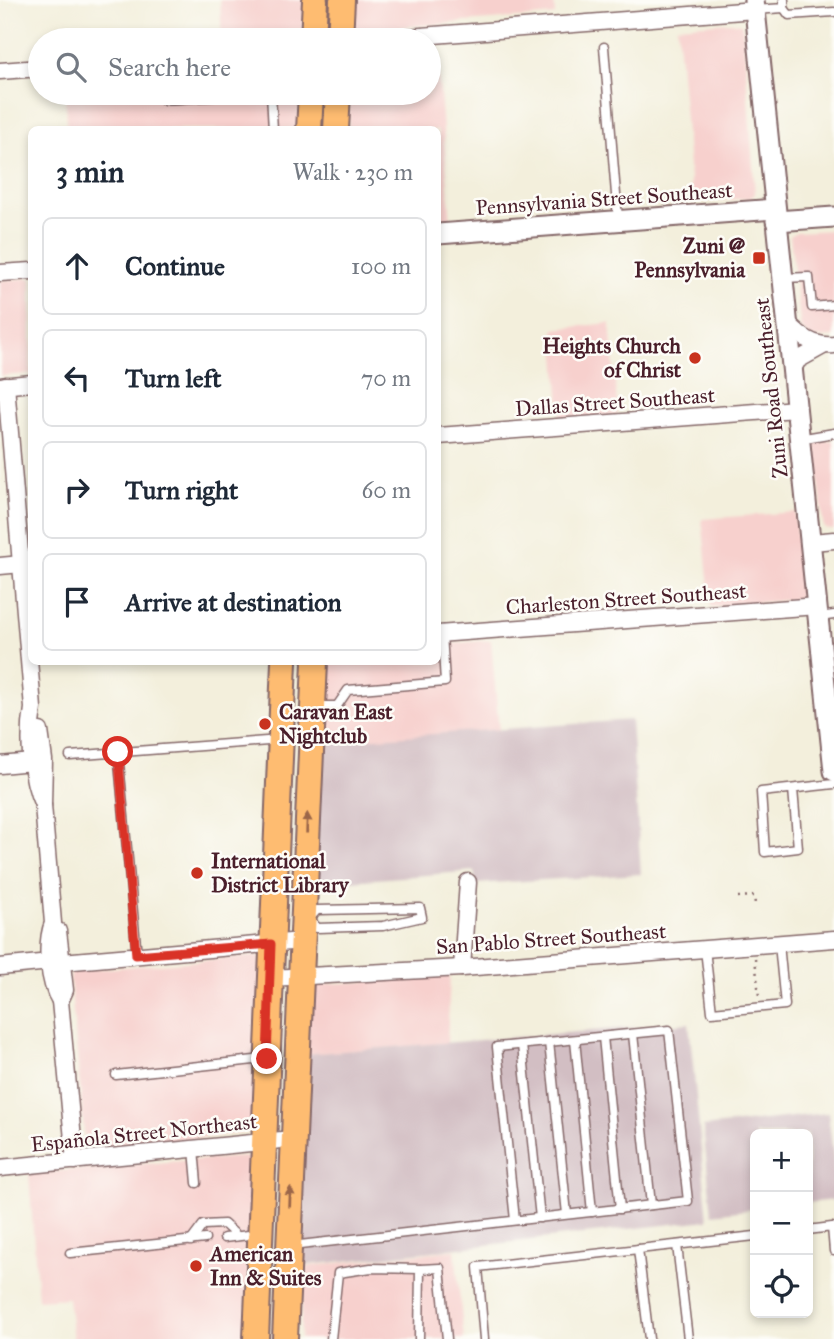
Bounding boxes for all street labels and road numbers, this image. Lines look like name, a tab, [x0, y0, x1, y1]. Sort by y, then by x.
street label: Pennsylvania Street Southeast	[475, 177, 734, 221]
street label: Zuni Road Southeast	[749, 296, 793, 479]
street label: Dallas Street Southeast	[514, 382, 716, 422]
street label: Charleston Street Southeast	[505, 578, 748, 620]
street label: San Pablo Street Southeast	[435, 918, 668, 960]
street label: Española Street Northeast	[29, 1108, 259, 1158]

